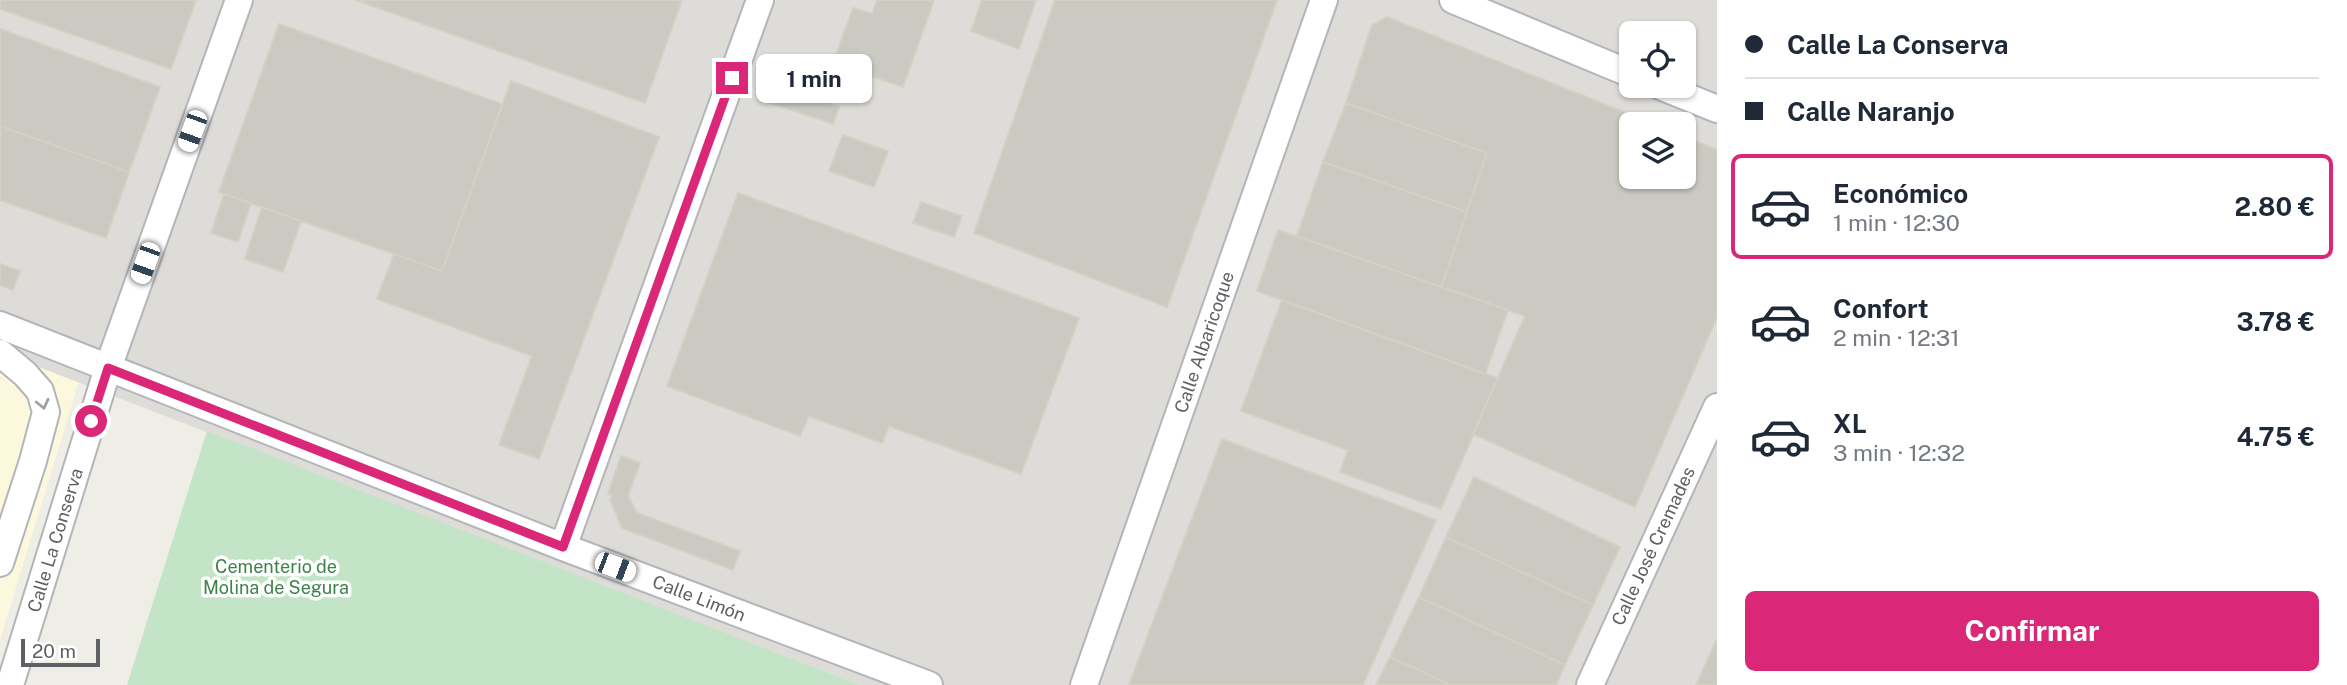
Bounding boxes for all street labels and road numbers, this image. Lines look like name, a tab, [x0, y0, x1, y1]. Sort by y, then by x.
street label: Calle Albaricoque	[1170, 268, 1238, 416]
street label: Calle José Cremades	[1607, 463, 1699, 629]
street label: Calle La Conserva	[23, 465, 87, 615]
street label: Calle Limón	[650, 571, 748, 625]

